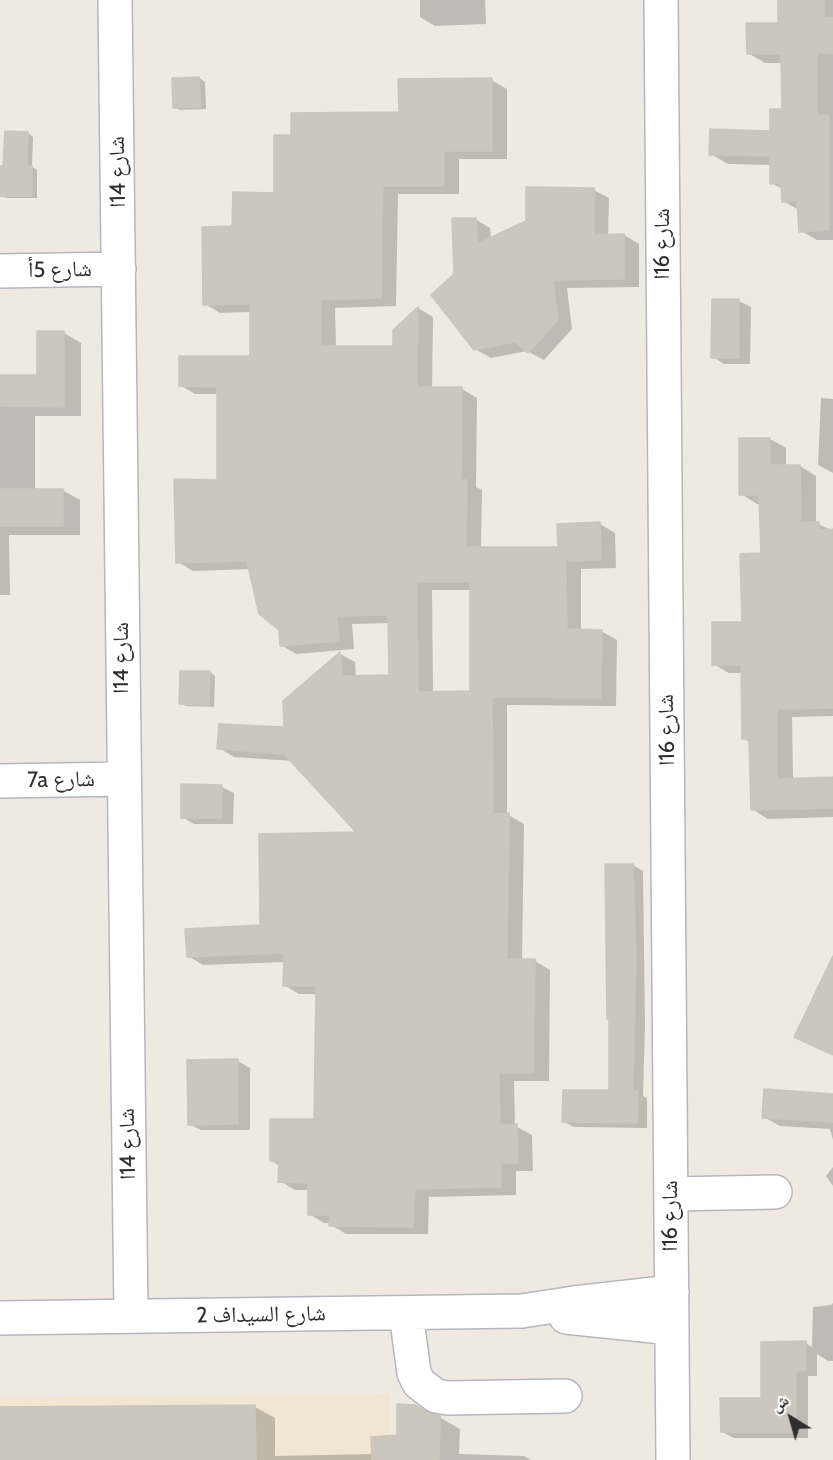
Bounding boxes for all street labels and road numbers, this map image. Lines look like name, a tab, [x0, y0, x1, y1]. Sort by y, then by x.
street label: شارع 14ا	[104, 136, 132, 208]
street label: شارع 16ا	[650, 208, 676, 280]
street label: شارع 5أ	[28, 256, 92, 284]
street label: شارع 14ا	[109, 622, 135, 694]
street label: شارع 16ا	[653, 694, 681, 766]
street label: 7a شارع	[27, 766, 95, 794]
street label: شارع 14ا	[114, 1108, 142, 1180]
street label: شارع 16ا	[658, 1180, 684, 1252]
street label: شارع السيداف 2	[196, 1301, 326, 1329]

